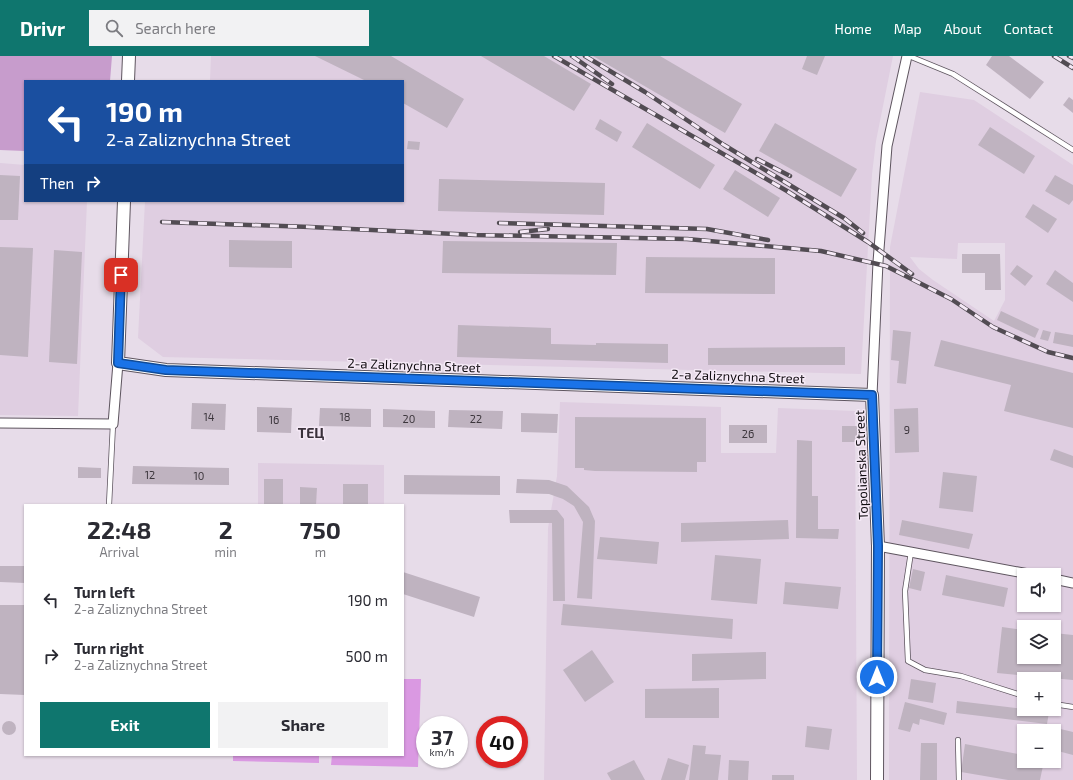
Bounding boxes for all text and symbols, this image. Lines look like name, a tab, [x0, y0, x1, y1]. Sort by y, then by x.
search box	[89, 10, 369, 46]
text: Drivr	[20, 17, 65, 40]
icon: search	[103, 17, 125, 39]
text: Search here	[135, 19, 216, 37]
text: Home	[835, 20, 872, 37]
text: Map	[894, 20, 922, 37]
text: About	[944, 20, 982, 37]
text: Contact	[1004, 20, 1053, 37]
text: 190 m	[106, 94, 183, 128]
icon: left	[40, 96, 92, 148]
text: 2-a Zaliznychna Street	[106, 128, 291, 150]
icon: right	[82, 172, 104, 194]
text: Then	[40, 174, 74, 192]
pin	[104, 258, 138, 292]
icon: arrive	[110, 264, 132, 286]
street label: 2-a Zaliznychna Street	[347, 355, 481, 375]
street label: 2-a Zaliznychna Street	[671, 366, 805, 386]
house number: 14	[203, 410, 215, 423]
house number: 18	[339, 410, 351, 423]
street label: Topolianska Street	[851, 410, 871, 520]
house number: 20	[403, 412, 415, 425]
house number: 22	[470, 412, 482, 425]
house number: 16	[269, 413, 279, 426]
house number: 9	[904, 423, 910, 436]
district label: ТЕЦ	[298, 424, 324, 441]
house number: 26	[742, 427, 754, 440]
house number: 12	[145, 468, 155, 481]
house number: 10	[193, 469, 205, 482]
text: 22:48	[87, 515, 151, 544]
text: 2	[219, 515, 233, 544]
text: 750	[300, 515, 341, 544]
text: Arrival	[99, 544, 139, 560]
text: min	[215, 544, 237, 560]
text: m	[315, 544, 326, 560]
map controls	[1017, 568, 1061, 768]
button: sound	[1017, 568, 1061, 612]
text: Turn left	[74, 583, 135, 601]
icon: left	[40, 589, 62, 611]
text: 190 m	[348, 591, 388, 609]
text: 2-a Zaliznychna Street	[74, 601, 207, 617]
button: layers	[1017, 620, 1061, 664]
text: Turn right	[74, 639, 144, 657]
icon: right	[40, 645, 62, 667]
text: 500 m	[345, 647, 388, 665]
position arrow	[856, 656, 898, 698]
text: 2-a Zaliznychna Street	[74, 657, 207, 673]
button: +	[1017, 672, 1061, 716]
button: Exit	[40, 702, 210, 748]
button: Share	[218, 702, 388, 748]
speed limit sign: 40	[476, 716, 528, 768]
button: −	[1017, 724, 1061, 768]
text: 37	[431, 725, 453, 749]
text: km/h	[430, 746, 454, 758]

